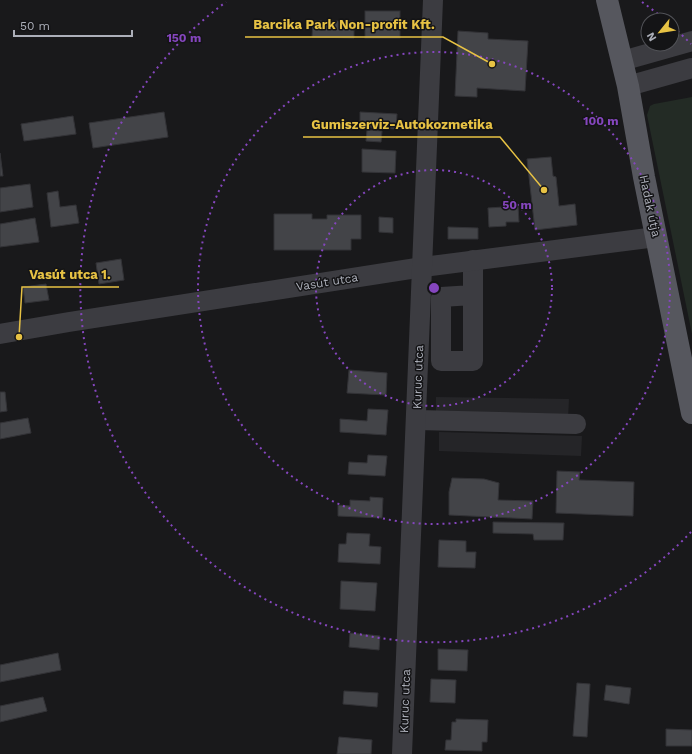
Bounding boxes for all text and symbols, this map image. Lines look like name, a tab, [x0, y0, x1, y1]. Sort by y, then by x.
scale bar	[14, 12, 132, 38]
callout: Barcika Park Non-profit Kft.	[245, 12, 443, 37]
north arrow	[640, 12, 680, 52]
text: Barcika Park Non-profit Kft.	[253, 17, 435, 32]
text: 50 m	[20, 19, 50, 33]
text: N	[644, 30, 659, 44]
text: 150 m	[167, 31, 201, 45]
callout: Gumiszerviz-Autokozmetika	[303, 112, 500, 137]
text: 100 m	[583, 114, 619, 128]
text: Gumiszerviz-Autokozmetika	[311, 117, 493, 132]
street label: Hadak útja	[637, 174, 663, 238]
text: 50 m	[502, 198, 532, 212]
callout: Vasút utca 1.	[22, 262, 119, 287]
text: Vasút utca 1.	[29, 267, 111, 282]
street label: Vasút utca	[295, 270, 359, 294]
centre of rings	[427, 281, 441, 295]
street label: Kuruc utca	[410, 345, 426, 409]
street label: Kuruc utca	[397, 669, 413, 733]

